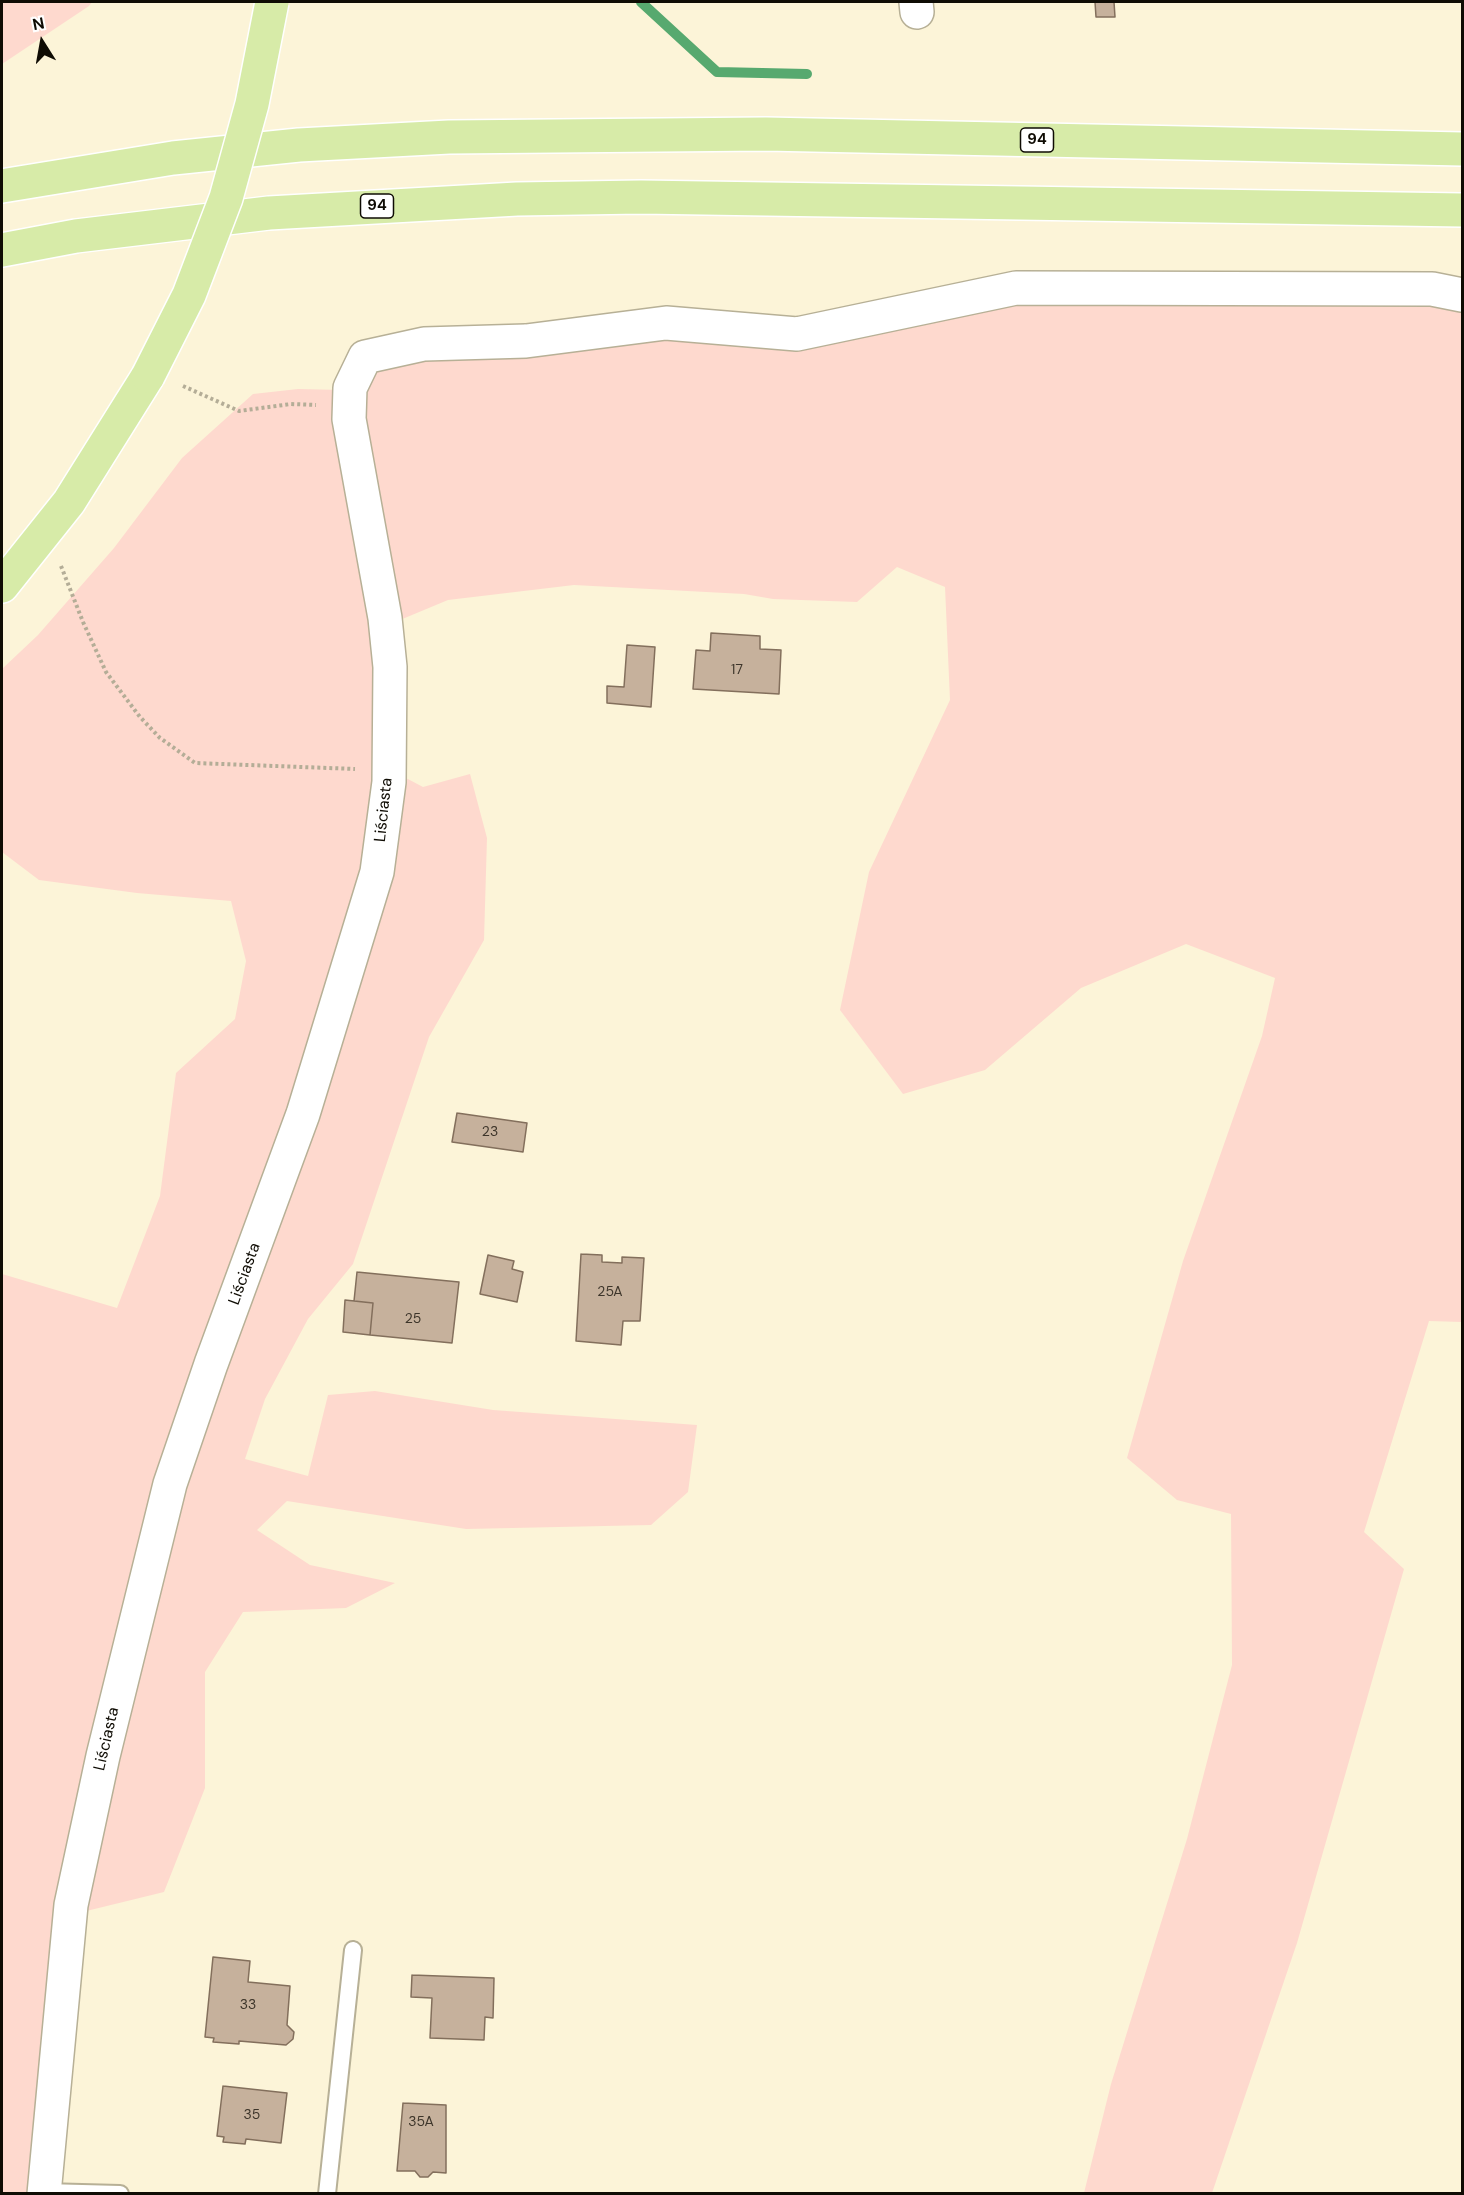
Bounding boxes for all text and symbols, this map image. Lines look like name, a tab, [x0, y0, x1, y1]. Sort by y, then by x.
north arrow	[12, 12, 72, 72]
text: N	[31, 12, 46, 35]
road number: 94	[1020, 128, 1054, 152]
road number: 94	[360, 194, 394, 218]
house number: 17	[731, 662, 743, 678]
street label: Liściasta	[371, 777, 397, 843]
house number: 23	[482, 1124, 498, 1140]
street label: Liściasta	[225, 1240, 265, 1308]
house number: 25A	[597, 1284, 623, 1300]
house number: 25	[405, 1311, 421, 1327]
street label: Liściasta	[90, 1705, 124, 1773]
house number: 33	[240, 1997, 256, 2013]
house number: 35	[244, 2107, 260, 2123]
house number: 35A	[408, 2114, 434, 2130]

